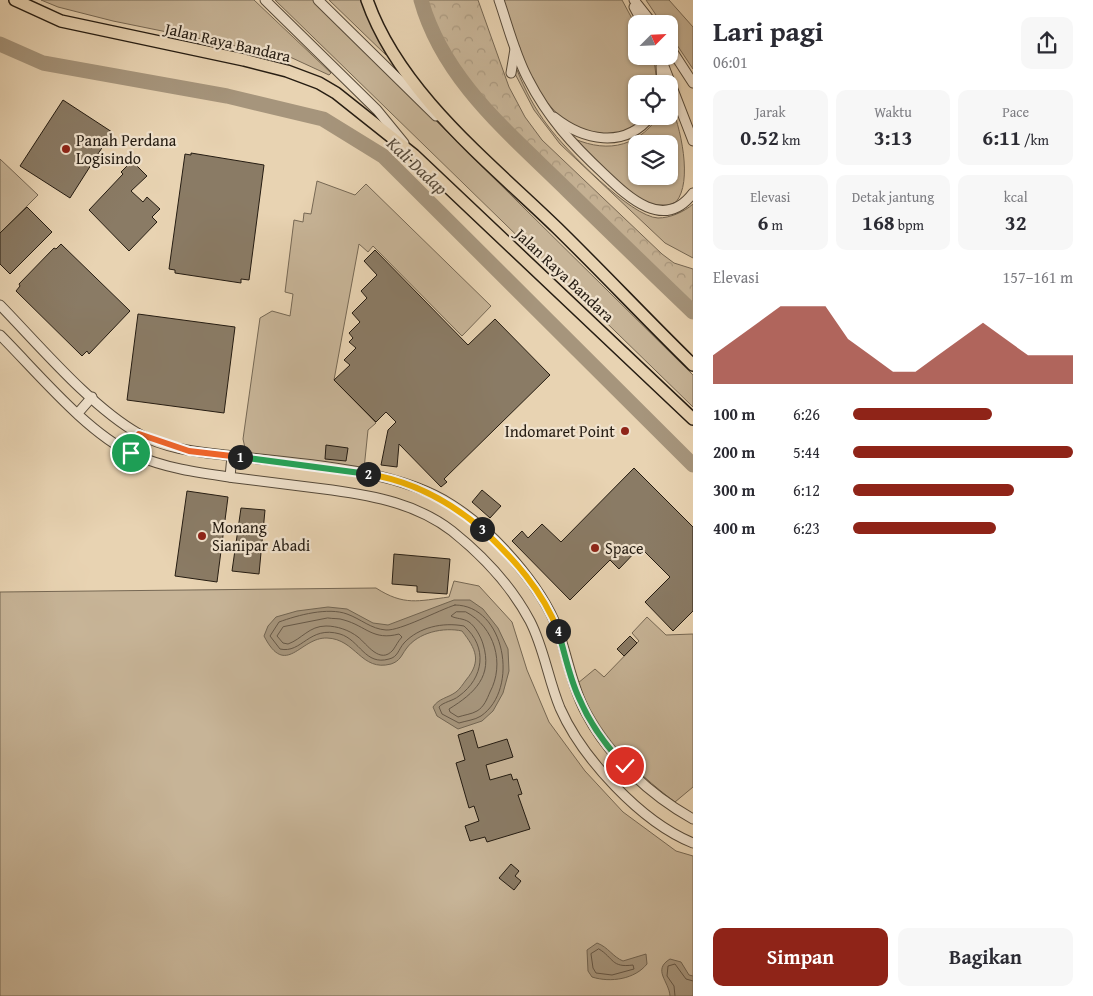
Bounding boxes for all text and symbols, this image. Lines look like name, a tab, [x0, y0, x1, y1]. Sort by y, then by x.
text: Lari pagi	[713, 10, 823, 51]
street label: Jalan Raya Bandara	[161, 15, 294, 68]
north arrow	[628, 15, 678, 65]
map controls	[628, 15, 678, 185]
button: share	[1021, 17, 1073, 69]
text: 06:01	[713, 50, 748, 74]
button: locate	[628, 75, 678, 125]
text: Jarak	[755, 102, 786, 122]
text: Waktu	[874, 102, 912, 122]
text: Pace	[1002, 102, 1029, 122]
text: 0.52	[740, 122, 779, 153]
text: 3:13	[874, 122, 912, 153]
text: 6:11	[982, 122, 1021, 153]
place label: Panah Perdana Logisindo	[76, 128, 177, 170]
water label: Kali Dadap	[380, 130, 454, 201]
text: km	[779, 130, 800, 150]
text: /km	[1021, 130, 1049, 150]
button: layers	[628, 135, 678, 185]
marker: Panah Perdana Logisindo	[60, 143, 72, 155]
text: Elevasi	[750, 187, 791, 207]
text: Detak jantung	[852, 187, 934, 207]
text: kcal	[1004, 187, 1028, 207]
text: 6	[758, 207, 769, 238]
text: 168	[862, 207, 895, 238]
text: 32	[1005, 207, 1027, 238]
text: m	[769, 215, 783, 235]
text: bpm	[895, 215, 924, 235]
street label: Jalan Raya Bandara	[508, 221, 620, 328]
text: Elevasi	[713, 265, 759, 289]
text: 157–161 m	[1003, 265, 1073, 289]
text: 100 m	[713, 402, 755, 426]
text: 6:26	[793, 402, 820, 426]
place label: Indomaret Point	[505, 419, 615, 443]
marker: Indomaret Point	[619, 425, 631, 437]
pin	[110, 432, 152, 474]
icon: arrive	[117, 439, 145, 467]
text: 200 m	[713, 440, 755, 464]
text: 5:44	[793, 440, 820, 464]
pin: 1	[228, 444, 252, 470]
text: 1	[237, 447, 244, 467]
pin: 2	[356, 462, 380, 486]
text: 2	[365, 464, 372, 484]
text: 300 m	[713, 478, 755, 502]
text: 6:12	[793, 478, 820, 502]
place label: Monang Sianipar Abadi	[212, 515, 311, 557]
pin: 3	[470, 516, 494, 542]
text: 400 m	[713, 516, 755, 540]
text: 6:23	[793, 516, 820, 540]
text: 3	[479, 519, 486, 539]
marker: Monang Sianipar Abadi	[196, 530, 208, 542]
place label: Space	[605, 536, 644, 560]
marker: Space	[589, 542, 601, 554]
pin: 4	[546, 618, 570, 644]
text: 4	[555, 621, 562, 641]
pin	[604, 745, 646, 787]
icon: check	[611, 752, 639, 780]
button: Simpan	[713, 928, 888, 986]
button: Bagikan	[898, 928, 1073, 986]

